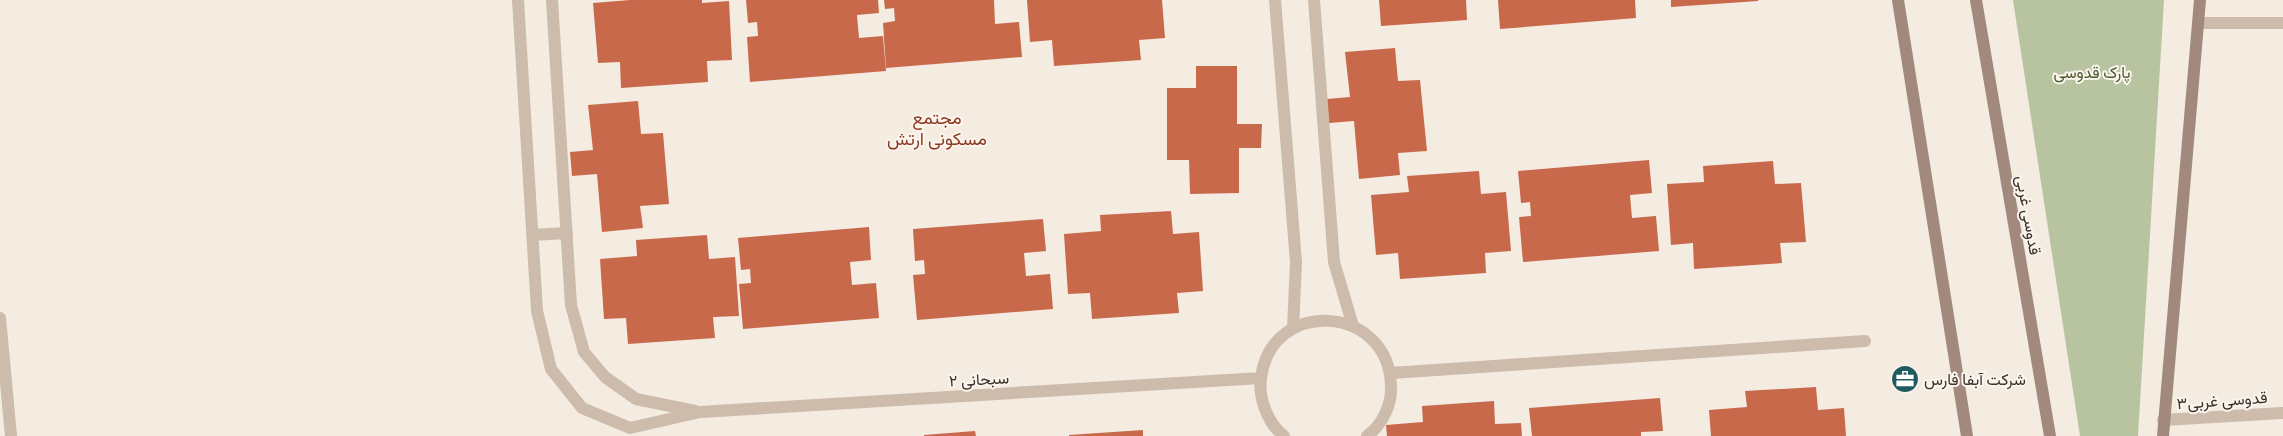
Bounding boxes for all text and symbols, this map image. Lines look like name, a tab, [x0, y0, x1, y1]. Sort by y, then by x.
park label: پارک قدوسی	[2054, 63, 2130, 84]
district label: مجتمع مسکونی ارتش	[887, 107, 987, 150]
street label: قدوسی غربی	[2011, 174, 2045, 256]
office icon: شرکت آبفا فارس	[1890, 364, 1920, 394]
street label: سبحانی ۲	[948, 368, 1010, 392]
place label: شرکت آبفا فارس	[1924, 370, 2026, 390]
street label: قدوسی غربی۳	[2176, 388, 2268, 414]

